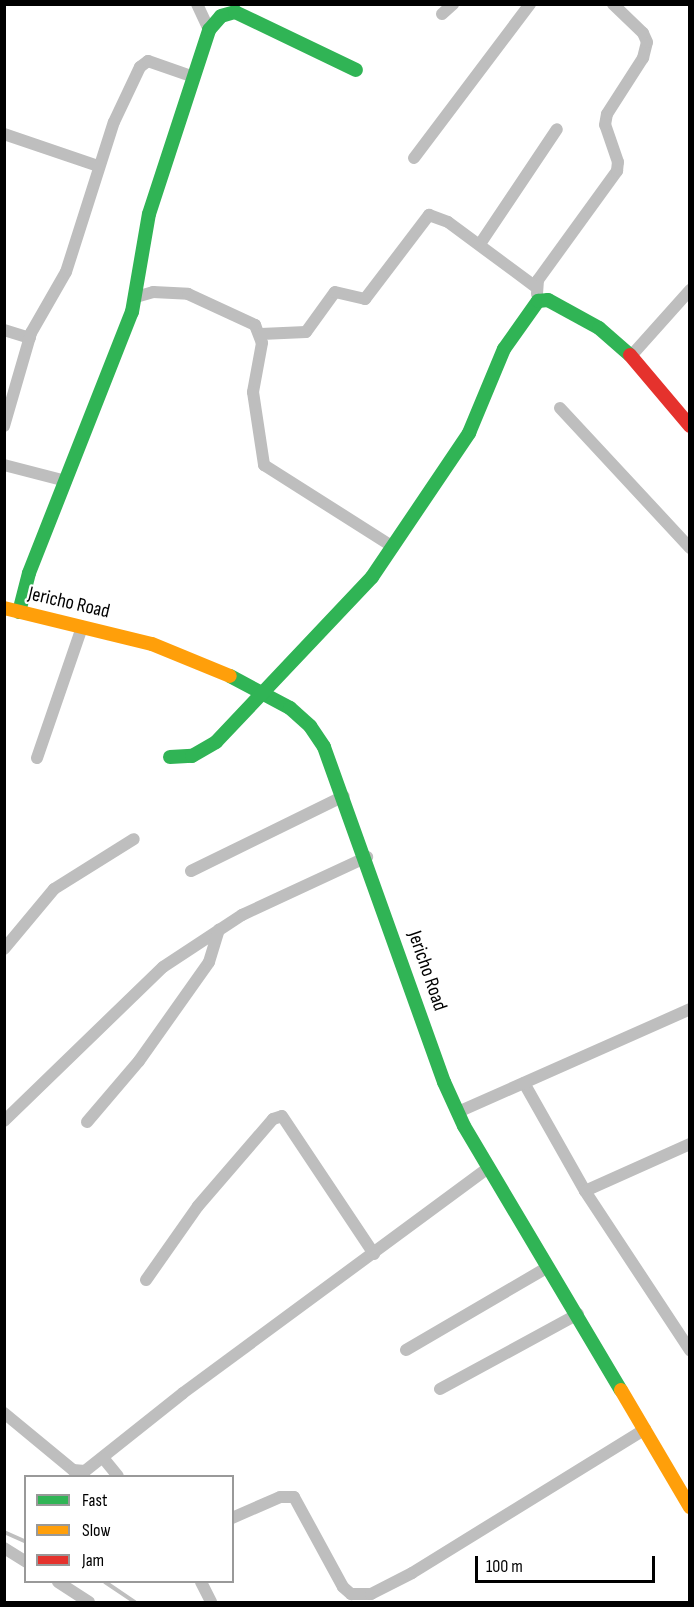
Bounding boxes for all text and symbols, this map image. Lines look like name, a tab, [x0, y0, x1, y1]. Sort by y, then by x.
street label: Jericho Road	[26, 582, 112, 624]
street label: Jericho Road	[402, 928, 452, 1014]
legend	[24, 1475, 234, 1583]
text: Fast	[82, 1490, 107, 1511]
text: Slow	[82, 1520, 111, 1541]
scale bar	[478, 1544, 658, 1582]
text: Jam	[82, 1550, 104, 1571]
text: 100 m	[486, 1556, 523, 1577]

